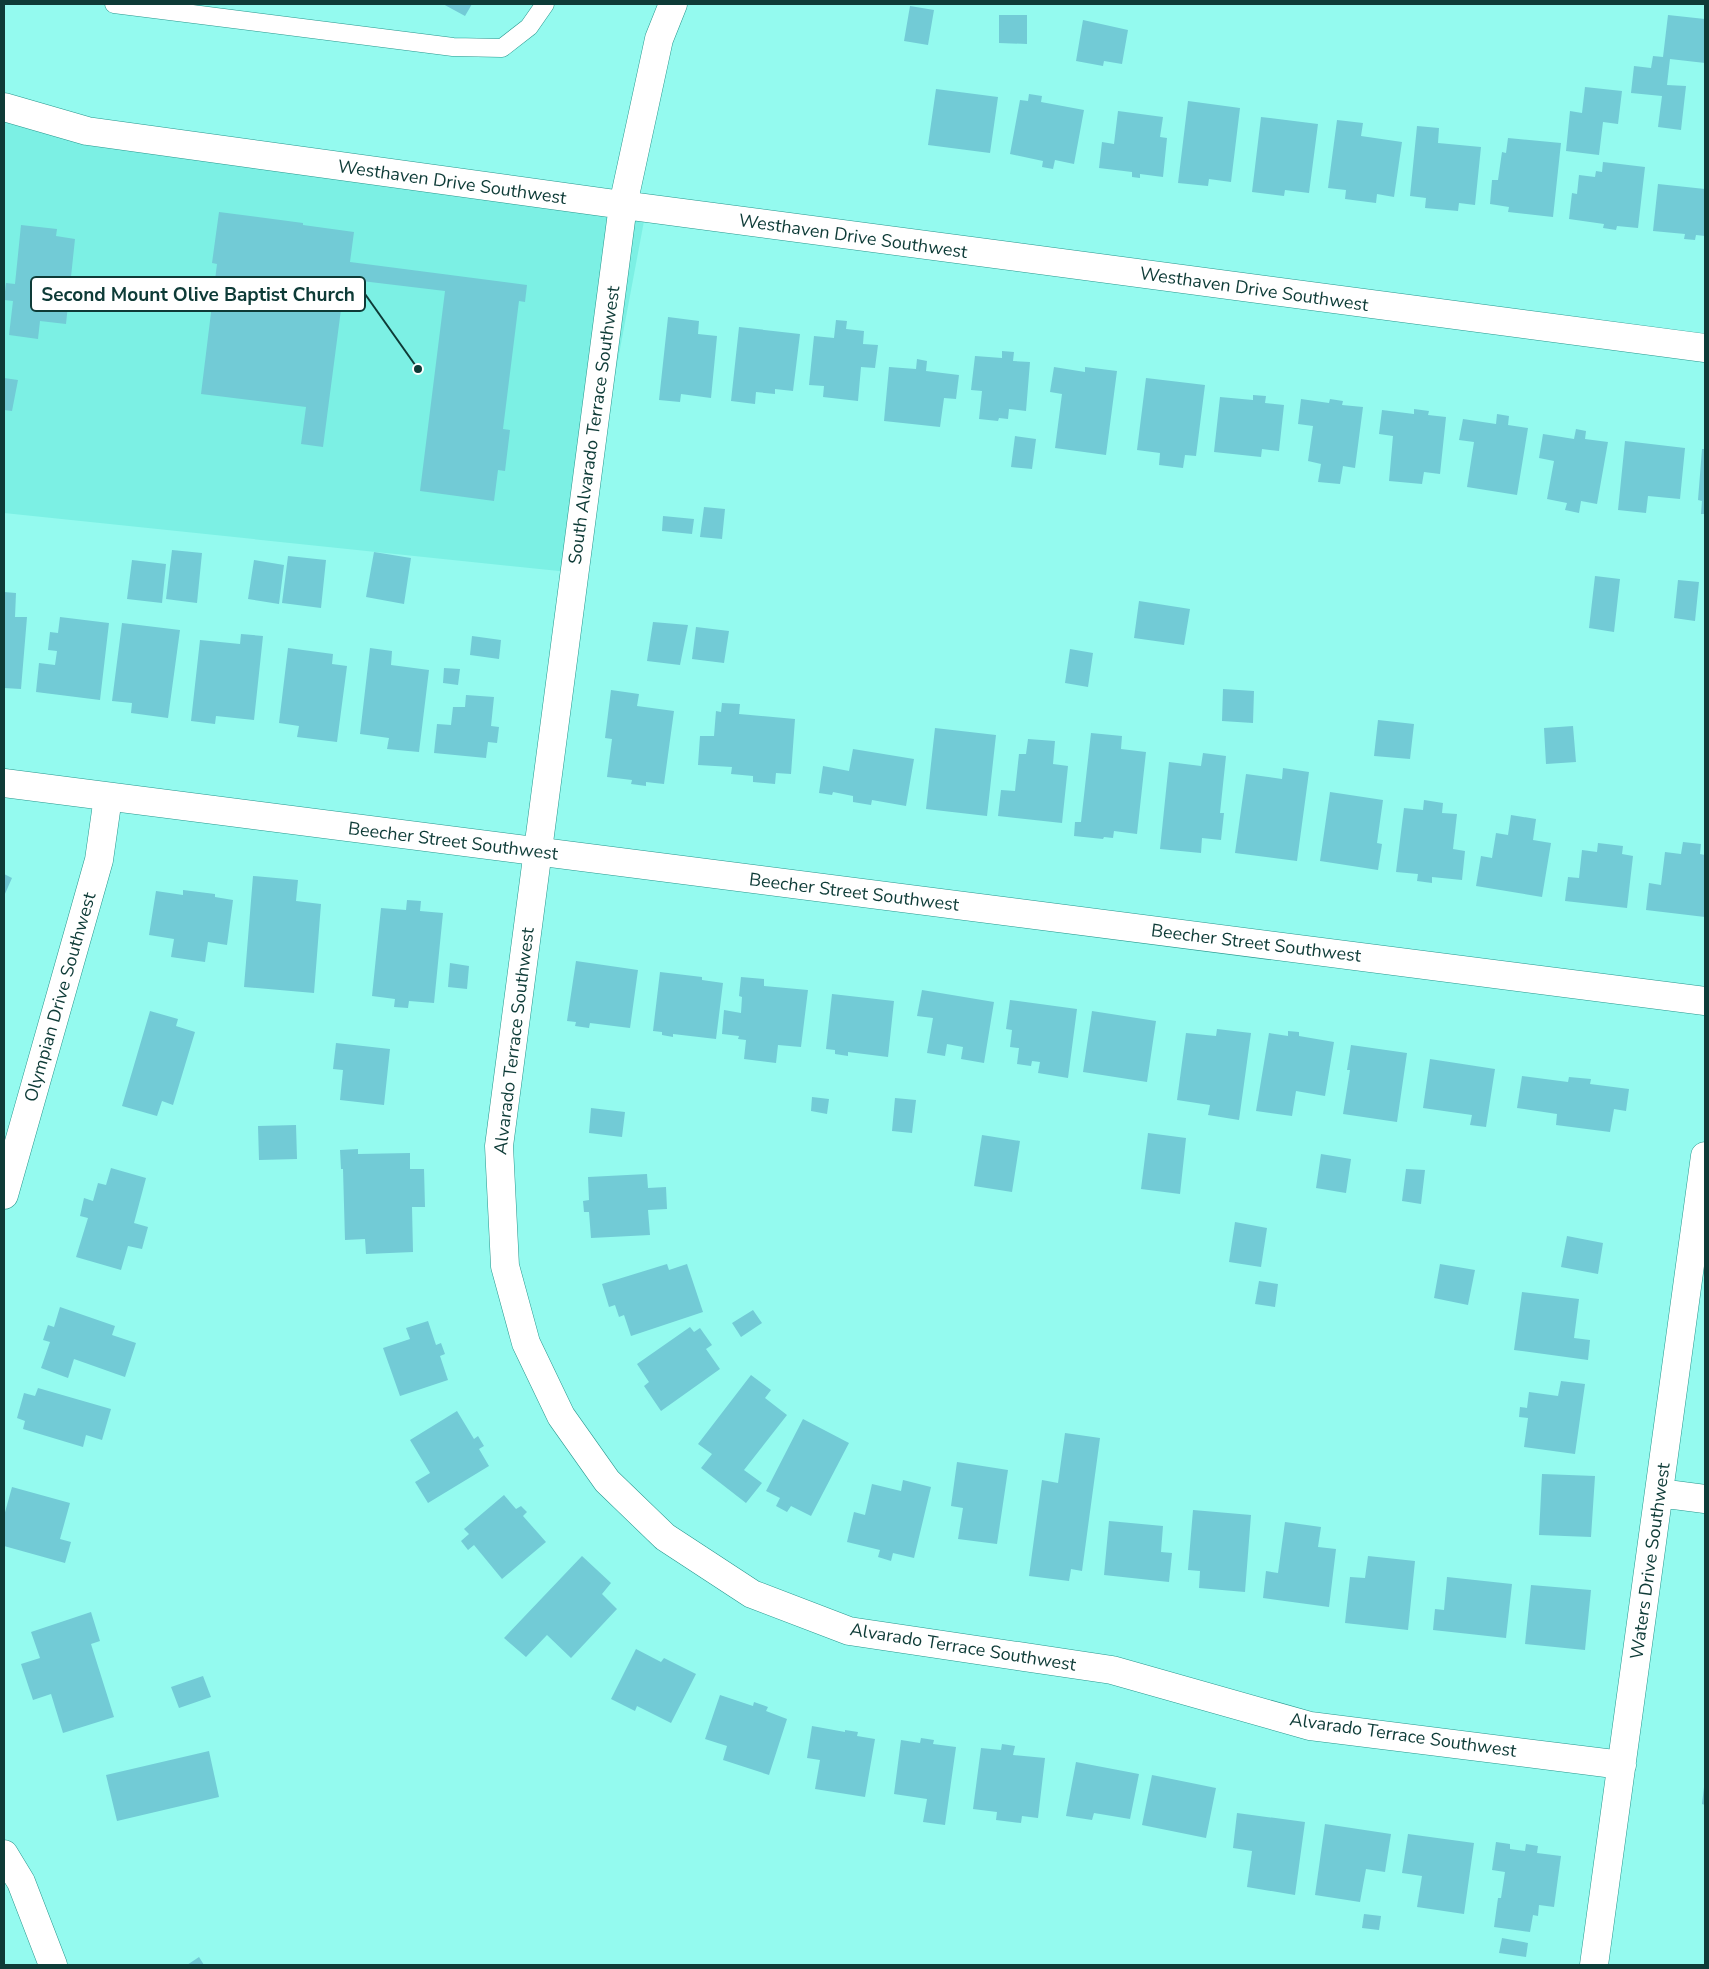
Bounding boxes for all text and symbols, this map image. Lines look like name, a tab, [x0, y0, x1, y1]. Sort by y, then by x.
street label: Westhaven Drive Southwest	[336, 154, 569, 210]
street label: Westhaven Drive Southwest	[737, 208, 970, 264]
street label: Westhaven Drive Southwest	[1138, 261, 1371, 317]
callout: Second Mount Olive Baptist Church	[31, 277, 365, 311]
text: Second Mount Olive Baptist Church	[41, 282, 355, 308]
street label: South Alvarado Terrace Southwest	[563, 284, 626, 566]
street label: Beecher Street Southwest	[347, 816, 560, 866]
street label: Beecher Street Southwest	[748, 867, 961, 917]
street label: Olympian Drive Southwest	[19, 889, 102, 1105]
street label: Beecher Street Southwest	[1150, 918, 1363, 968]
street label: Alvarado Terrace Southwest	[488, 925, 540, 1156]
street label: Waters Drive Southwest	[1624, 1461, 1676, 1661]
street label: Alvarado Terrace Southwest	[848, 1617, 1079, 1677]
street label: Alvarado Terrace Southwest	[1288, 1707, 1519, 1763]

